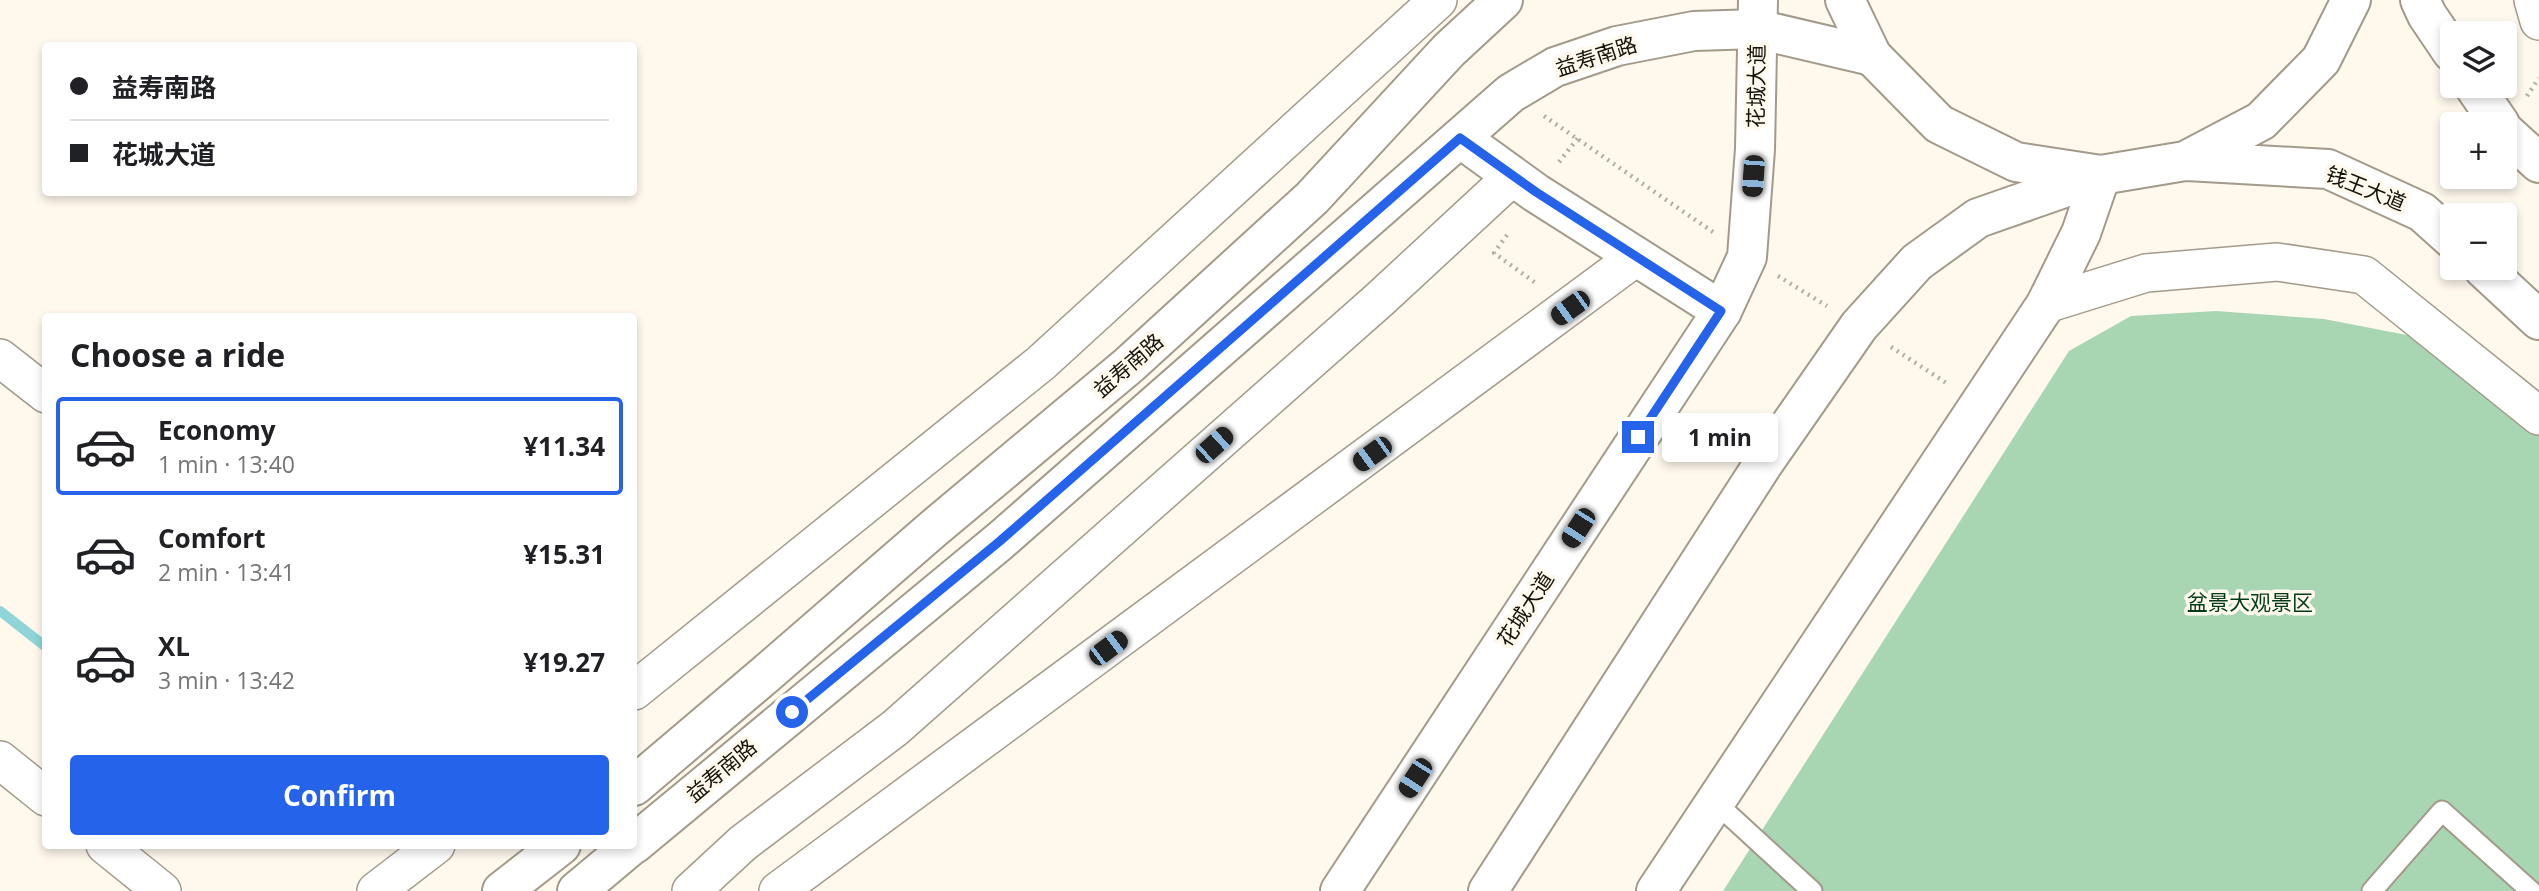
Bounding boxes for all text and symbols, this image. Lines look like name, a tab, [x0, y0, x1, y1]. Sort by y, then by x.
map controls	[2440, 21, 2517, 280]
button: layers	[2440, 21, 2517, 98]
street label: 益寿南路	[1552, 30, 1640, 82]
street label: 花城大道	[1741, 44, 1771, 128]
text: 益寿南路	[112, 69, 216, 105]
button: +	[2440, 112, 2517, 189]
text: 花城大道	[112, 136, 216, 172]
car	[1742, 154, 1765, 198]
street label: 钱王大道	[2322, 159, 2410, 217]
button: −	[2440, 203, 2517, 280]
car	[1547, 287, 1594, 329]
street label: 益寿南路	[1087, 327, 1169, 403]
text: Choose a ride	[70, 333, 285, 376]
text: Economy	[158, 412, 276, 448]
callout: 1 min	[1662, 412, 1778, 462]
icon: car	[74, 415, 137, 478]
route end	[1622, 421, 1654, 453]
text: 1 min	[1688, 421, 1752, 453]
car	[1192, 423, 1237, 467]
text: ¥11.34	[523, 428, 605, 464]
car	[1349, 433, 1396, 475]
text: 1 min · 13:40	[158, 448, 295, 480]
car	[1558, 505, 1599, 551]
text: Comfort	[158, 520, 265, 556]
icon: car	[74, 523, 137, 586]
text: ¥15.31	[523, 536, 605, 572]
text: 2 min · 13:41	[158, 556, 295, 588]
street label: 花城大道	[1490, 566, 1560, 652]
park label: 盆景大观景区	[2187, 588, 2313, 616]
car	[1085, 627, 1132, 669]
text: XL	[158, 628, 190, 664]
icon: car	[74, 631, 137, 694]
text: ¥19.27	[523, 644, 605, 680]
text: 3 min · 13:42	[158, 664, 295, 696]
route start	[776, 696, 808, 728]
street label: 益寿南路	[680, 732, 762, 808]
button: Confirm	[70, 755, 609, 835]
car	[1395, 755, 1436, 801]

